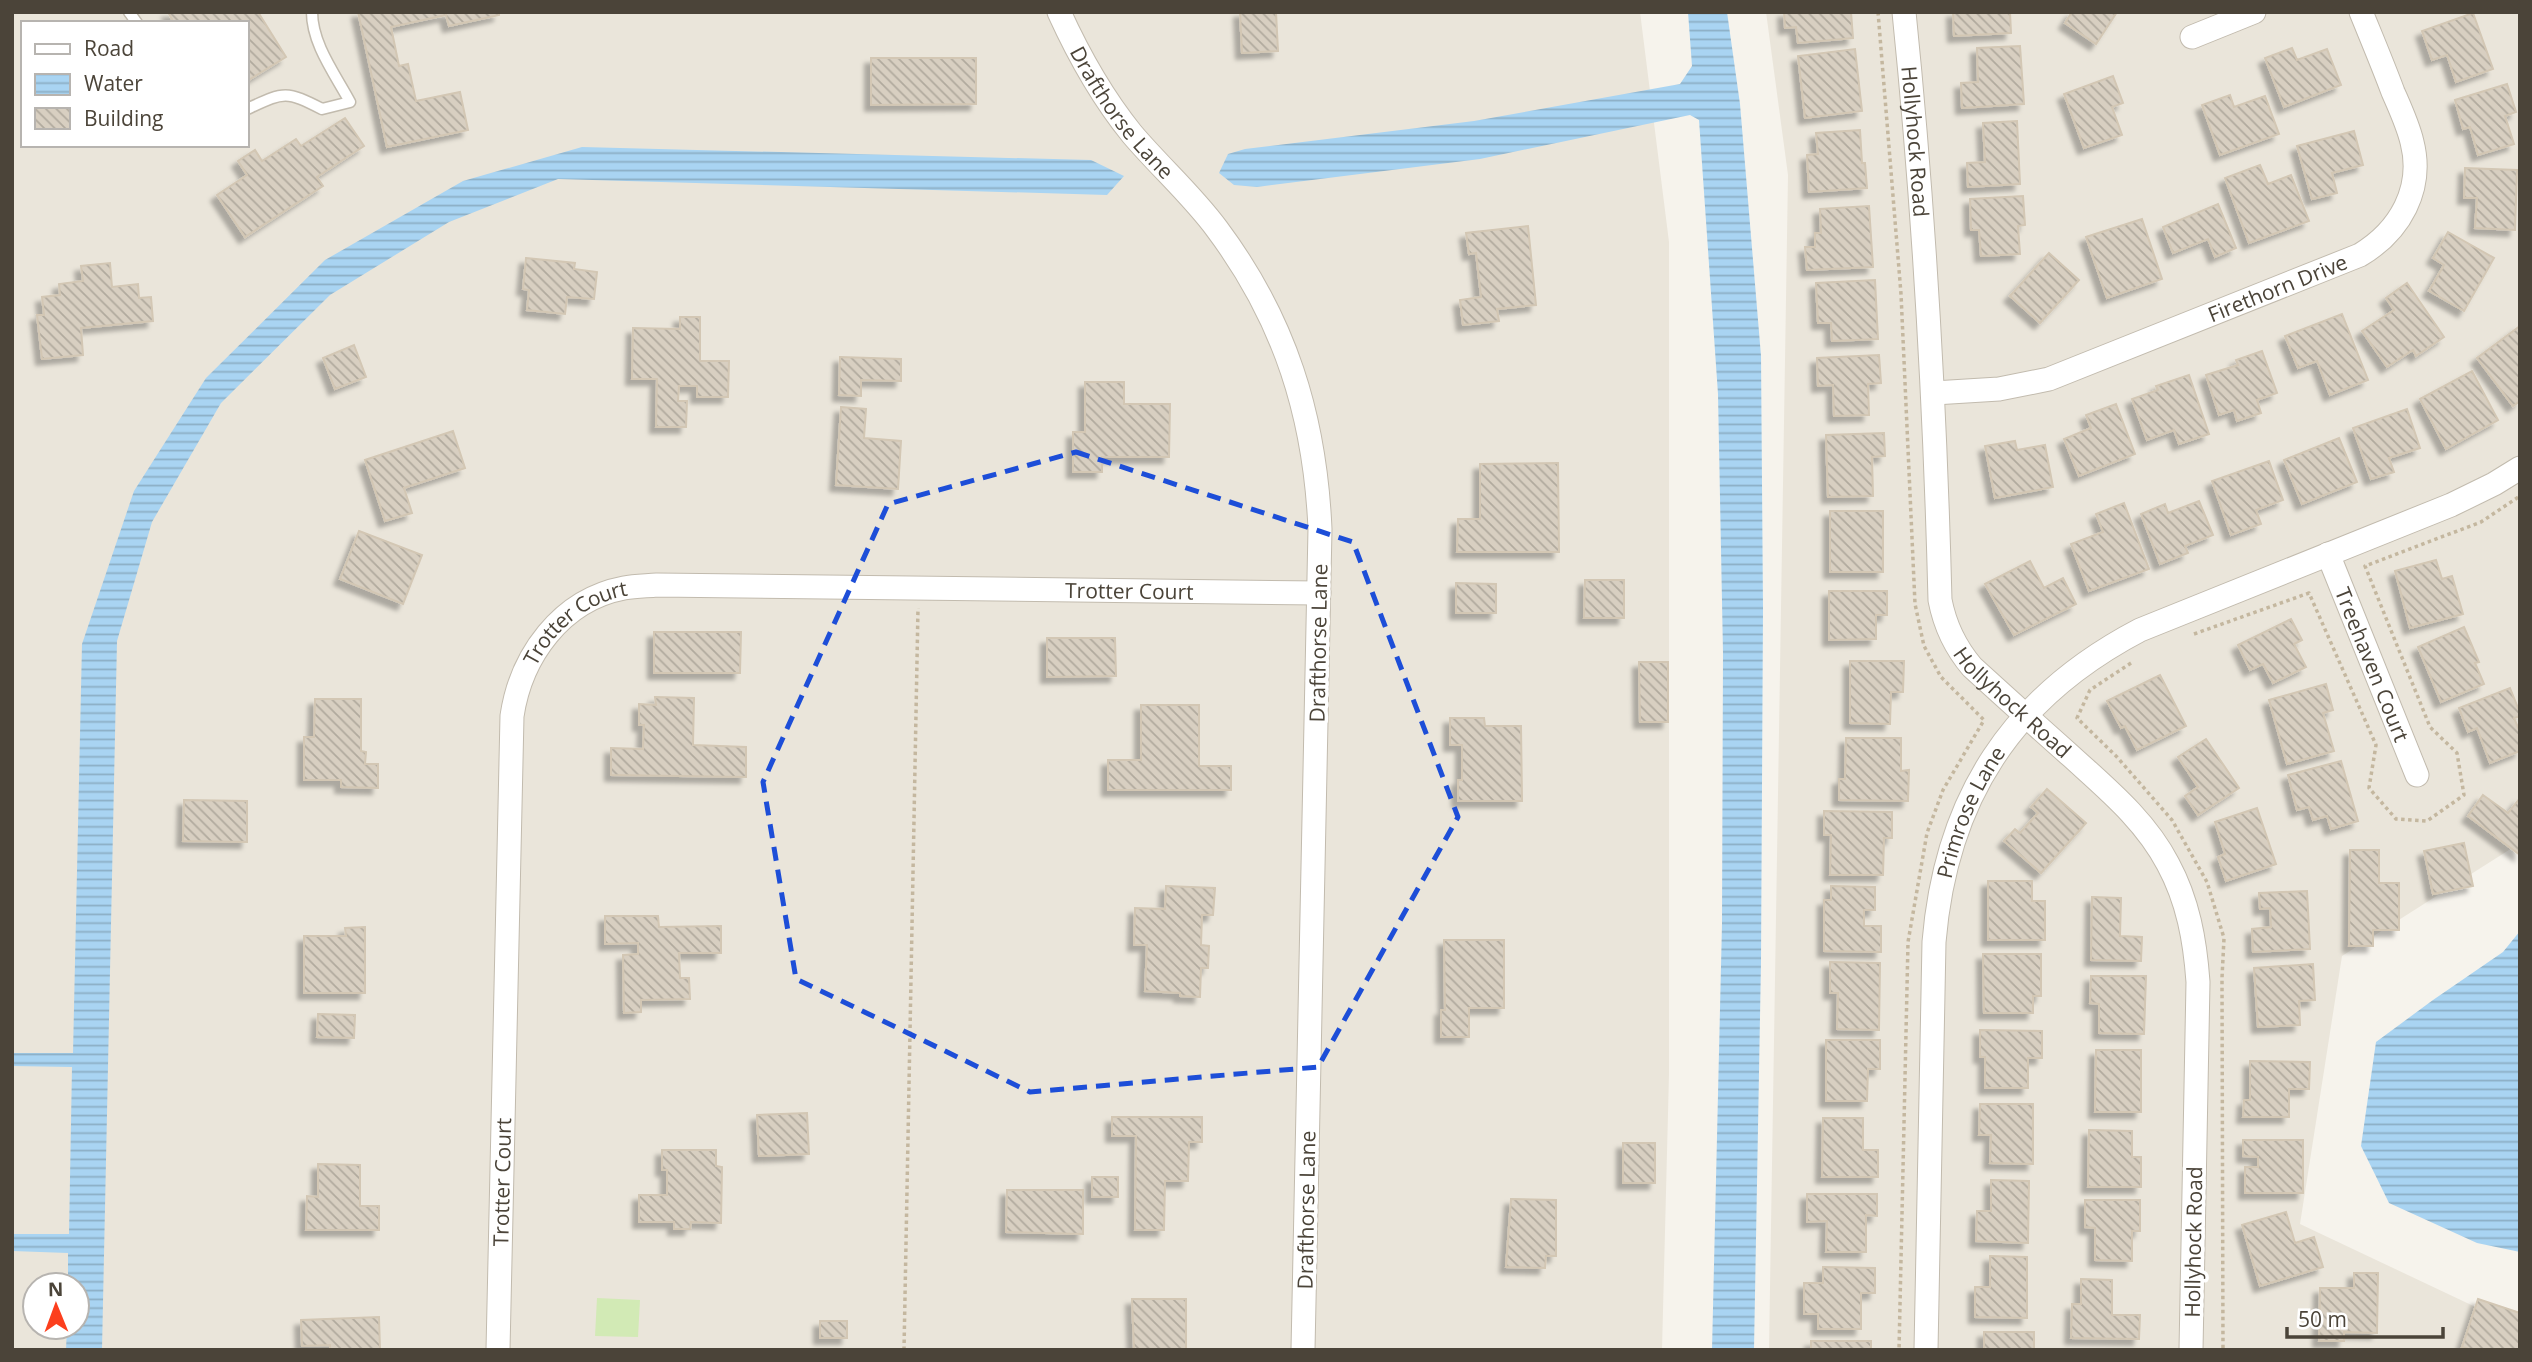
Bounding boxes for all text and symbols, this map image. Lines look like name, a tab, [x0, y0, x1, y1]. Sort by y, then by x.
legend	[21, 21, 248, 147]
text: Road	[84, 34, 134, 62]
street label: Drafthorse Lane	[1064, 41, 1180, 185]
street label: Hollyhock Road	[1895, 65, 1936, 218]
text: Water	[84, 69, 143, 97]
text: Building	[84, 104, 163, 132]
street label: Firethorn Drive	[2203, 248, 2351, 328]
street label: Drafthorse Lane	[1303, 563, 1333, 723]
street label: Trotter Court	[516, 574, 629, 670]
street label: Trotter Court	[1065, 576, 1194, 605]
street label: Treehaven Court	[2329, 583, 2416, 746]
street label: Hollyhock Road	[1947, 641, 2077, 764]
street label: Primrose Lane	[1930, 740, 2011, 881]
street label: Trotter Court	[486, 1117, 517, 1247]
street label: Drafthorse Lane	[1291, 1130, 1321, 1290]
street label: Hollyhock Road	[2178, 1166, 2208, 1318]
north arrow	[21, 1271, 91, 1341]
text: N	[48, 1276, 64, 1302]
scale bar	[2287, 1296, 2443, 1340]
text: 50 m	[2298, 1305, 2347, 1333]

